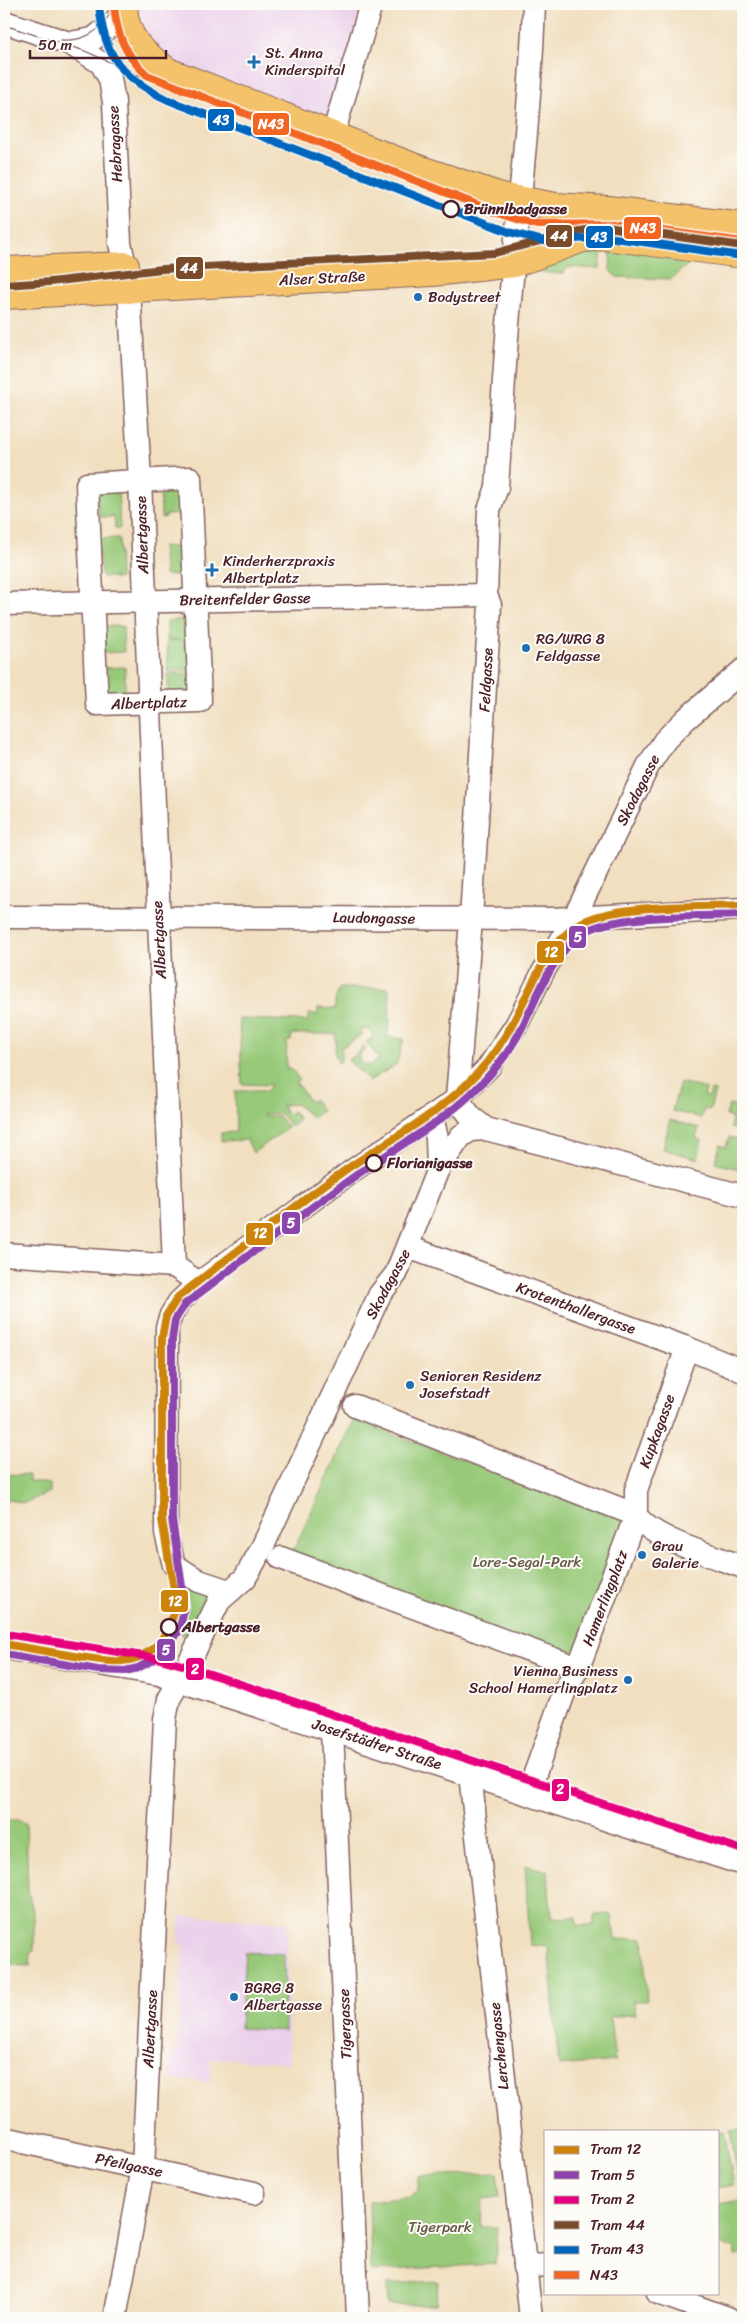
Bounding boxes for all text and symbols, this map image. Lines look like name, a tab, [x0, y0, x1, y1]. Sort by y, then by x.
scale bar	[30, 28, 166, 60]
text: 50 m	[38, 32, 73, 58]
place label: St. Anna Kinderspital	[265, 40, 346, 83]
marker: St. Anna Kinderspital	[247, 55, 261, 69]
street label: Hebragasse	[100, 105, 130, 183]
line badge: 43	[207, 108, 235, 132]
text: 43	[212, 108, 230, 133]
line badge: N43	[252, 112, 290, 136]
text: N43	[257, 112, 284, 137]
place label: Brünnlbadgasse	[464, 196, 568, 222]
marker: Brünnlbadgasse	[442, 200, 460, 218]
line badge: N43	[623, 216, 662, 240]
text: N43	[629, 216, 656, 241]
line badge: 44	[545, 224, 573, 248]
text: 44	[549, 224, 568, 249]
line badge: 43	[585, 225, 614, 249]
text: 43	[590, 225, 608, 250]
line badge: 44	[175, 256, 204, 280]
text: 44	[179, 256, 198, 281]
street label: Alser Straße	[277, 263, 366, 293]
place label: Bodystreet	[428, 284, 502, 310]
marker: Bodystreet	[412, 291, 424, 303]
street label: Albertgasse	[128, 496, 156, 575]
place label: Kinderherzpraxis Albertplatz	[222, 548, 335, 591]
marker: Kinderherzpraxis Albertplatz	[205, 563, 219, 577]
street label: Breitenfelder Gasse	[179, 585, 311, 613]
place label: RG/WRG 8 Feldgasse	[536, 626, 605, 669]
marker: RG/WRG 8 Feldgasse	[520, 642, 532, 654]
street label: Feldgasse	[471, 647, 501, 713]
street label: Albertplatz	[110, 689, 188, 717]
street label: Skodagasse	[609, 750, 667, 830]
street label: Albertgasse	[144, 900, 174, 981]
street label: Laudongasse	[333, 904, 416, 932]
line badge: 5	[568, 925, 587, 949]
text: 5	[574, 925, 583, 950]
line badge: 12	[536, 940, 565, 964]
text: 12	[544, 940, 559, 965]
place label: Florianigasse	[386, 1150, 473, 1176]
marker: Florianigasse	[365, 1154, 383, 1172]
line badge: 5	[281, 1211, 301, 1235]
text: 5	[287, 1211, 296, 1236]
text: 12	[253, 1221, 268, 1246]
line badge: 12	[245, 1222, 274, 1246]
street label: Skodagasse	[358, 1244, 418, 1324]
street label: Krotenthallergasse	[512, 1274, 640, 1342]
place label: Senioren Residenz Josefstadt	[419, 1363, 542, 1406]
marker: Senioren Residenz Josefstadt	[404, 1379, 416, 1391]
street label: Kupkagasse	[632, 1390, 683, 1472]
place label: Grau Galerie	[652, 1533, 699, 1576]
street label: Hamerlingplatz	[575, 1545, 636, 1650]
park label: Lore-Segal-Park	[473, 1549, 581, 1575]
marker: Grau Galerie	[636, 1549, 648, 1561]
line badge: 12	[160, 1589, 189, 1613]
text: 12	[168, 1589, 183, 1614]
place label: Albertgasse	[181, 1614, 261, 1640]
marker: Albertgasse	[160, 1618, 178, 1636]
line badge: 5	[156, 1638, 176, 1662]
text: 5	[162, 1638, 171, 1663]
line badge: 2	[185, 1657, 205, 1681]
text: 2	[190, 1657, 200, 1682]
place label: Vienna Business School Hamerlingplatz	[469, 1658, 619, 1701]
marker: Vienna Business School Hamerlingplatz	[622, 1674, 634, 1686]
street label: Josefstädter Straße	[308, 1710, 445, 1777]
text: 2	[555, 1777, 565, 1802]
line badge: 2	[551, 1778, 570, 1802]
place label: BGRG 8 Albertgasse	[243, 1975, 322, 2018]
street label: Tigergasse	[331, 1988, 359, 2060]
street label: Albertgasse	[135, 1989, 165, 2070]
marker: BGRG 8 Albertgasse	[228, 1991, 240, 2003]
street label: Lerchengasse	[481, 2001, 517, 2091]
legend	[544, 2130, 720, 2294]
text: Tram 12	[590, 2136, 642, 2162]
street label: Pfeilgasse	[93, 2145, 165, 2185]
text: Tram 5	[590, 2162, 635, 2188]
text: Tram 2	[590, 2186, 635, 2212]
text: Tram 44	[590, 2212, 645, 2238]
park label: Tigerpark	[408, 2214, 472, 2240]
text: Tram 43	[590, 2236, 644, 2262]
text: N43	[590, 2262, 618, 2288]

